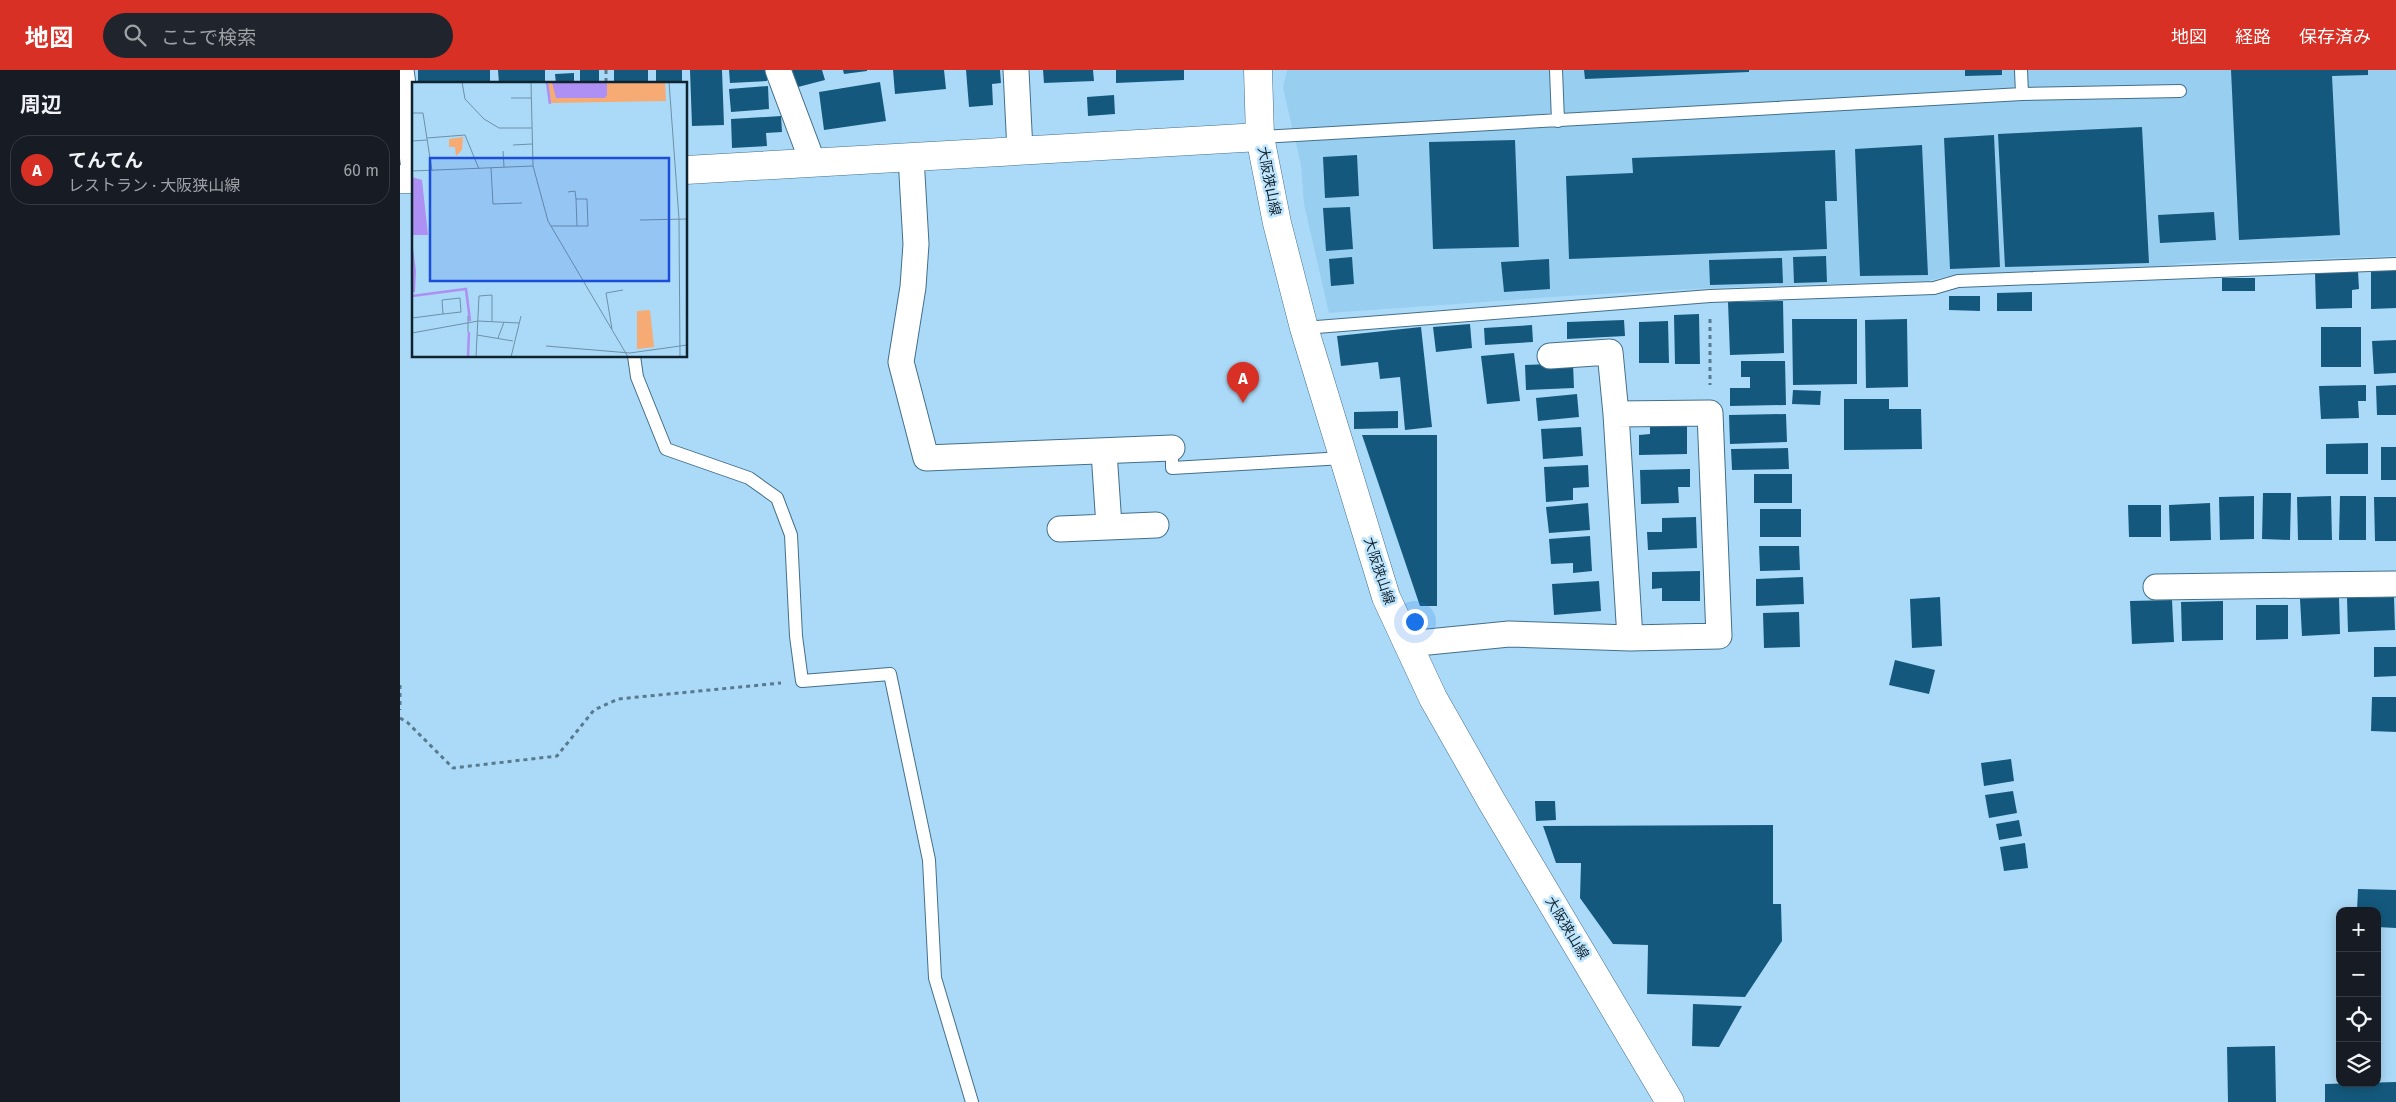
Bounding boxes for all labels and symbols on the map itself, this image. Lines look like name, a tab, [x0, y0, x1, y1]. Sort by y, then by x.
inset map	[412, 82, 688, 358]
street label: 大阪狭山線	[1254, 145, 1284, 217]
pin: A	[1227, 362, 1259, 403]
street label: 大阪狭山線	[1360, 535, 1398, 607]
your location	[1402, 609, 1428, 635]
street label: 大阪狭山線	[1542, 894, 1592, 962]

